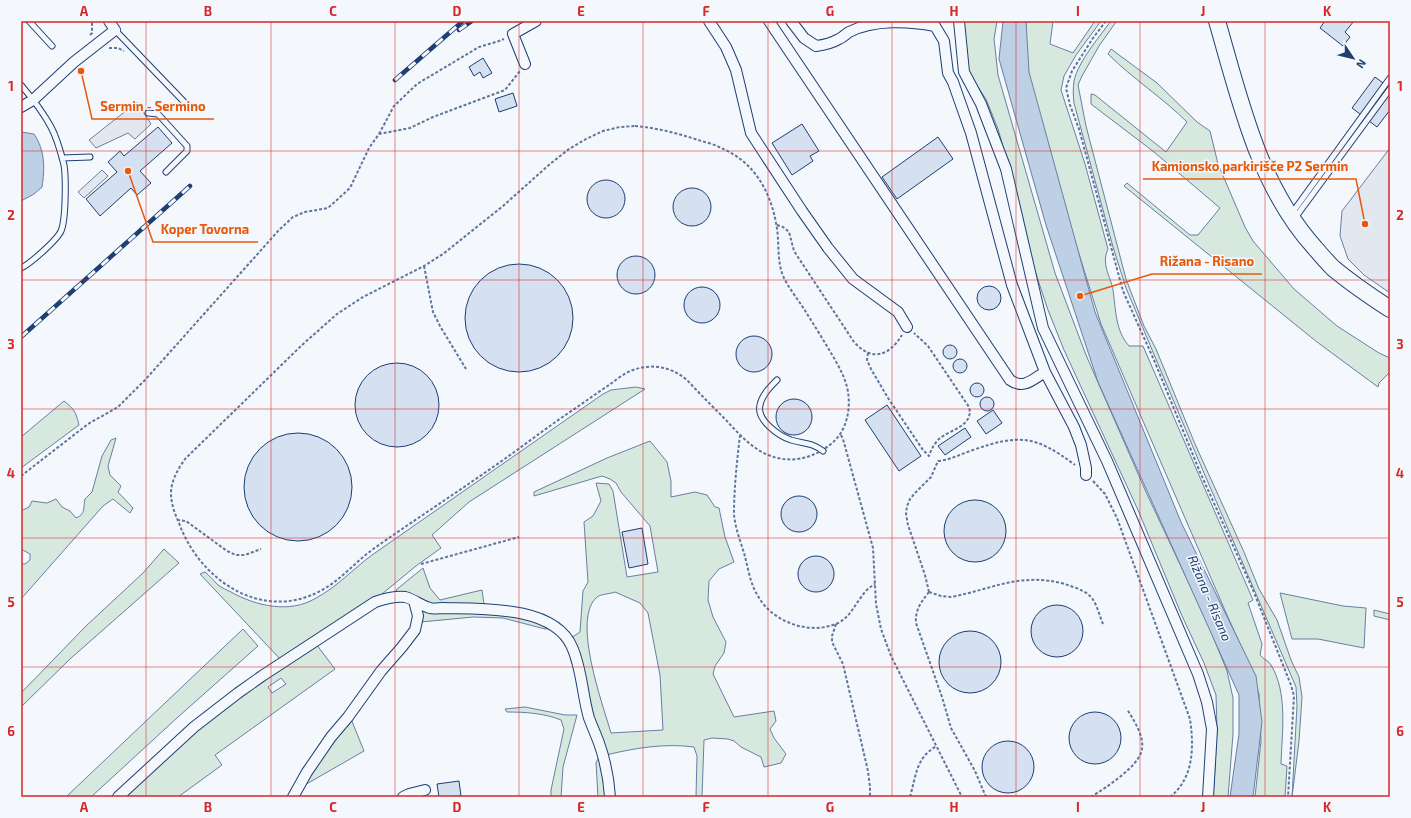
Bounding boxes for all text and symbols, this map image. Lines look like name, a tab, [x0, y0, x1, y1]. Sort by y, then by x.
text: A	[80, 3, 89, 19]
text: B	[204, 3, 212, 19]
text: C	[329, 3, 337, 19]
text: D	[453, 3, 462, 19]
text: E	[577, 3, 585, 19]
text: F	[702, 3, 710, 19]
text: G	[826, 3, 834, 19]
text: H	[950, 3, 959, 19]
text: I	[1076, 3, 1080, 19]
text: J	[1201, 3, 1205, 19]
text: K	[1323, 3, 1332, 19]
north arrow	[1333, 38, 1373, 78]
text: N	[1354, 57, 1369, 71]
text: 1	[8, 78, 14, 94]
text: 1	[1397, 78, 1403, 94]
callout: Sermin - Sermino	[92, 94, 214, 119]
text: Sermin - Sermino	[100, 98, 206, 114]
callout: Kamionsko parkirišče P2 Sermin	[1143, 154, 1356, 179]
text: Kamionsko parkirišče P2 Sermin	[1152, 158, 1349, 174]
text: 2	[7, 207, 15, 223]
text: 2	[1396, 207, 1404, 223]
callout: Koper Tovorna	[153, 217, 258, 242]
text: Koper Tovorna	[161, 221, 249, 237]
callout: Rižana - Risano	[1152, 249, 1262, 274]
text: Rižana - Risano	[1160, 253, 1254, 269]
text: 3	[7, 336, 15, 352]
text: 3	[1396, 336, 1404, 352]
text: 4	[7, 465, 15, 481]
text: 4	[1396, 465, 1404, 481]
water label: Rižana - Risano	[1185, 553, 1235, 643]
text: 5	[7, 594, 15, 610]
text: 5	[1396, 594, 1404, 610]
text: 6	[7, 723, 15, 739]
text: 6	[1396, 723, 1404, 739]
text: A	[80, 799, 89, 815]
text: B	[204, 799, 212, 815]
text: C	[329, 799, 337, 815]
text: D	[453, 799, 462, 815]
text: E	[577, 799, 585, 815]
text: F	[702, 799, 710, 815]
text: G	[826, 799, 834, 815]
text: H	[950, 799, 959, 815]
text: I	[1076, 799, 1080, 815]
text: J	[1201, 799, 1205, 815]
text: K	[1323, 799, 1332, 815]

